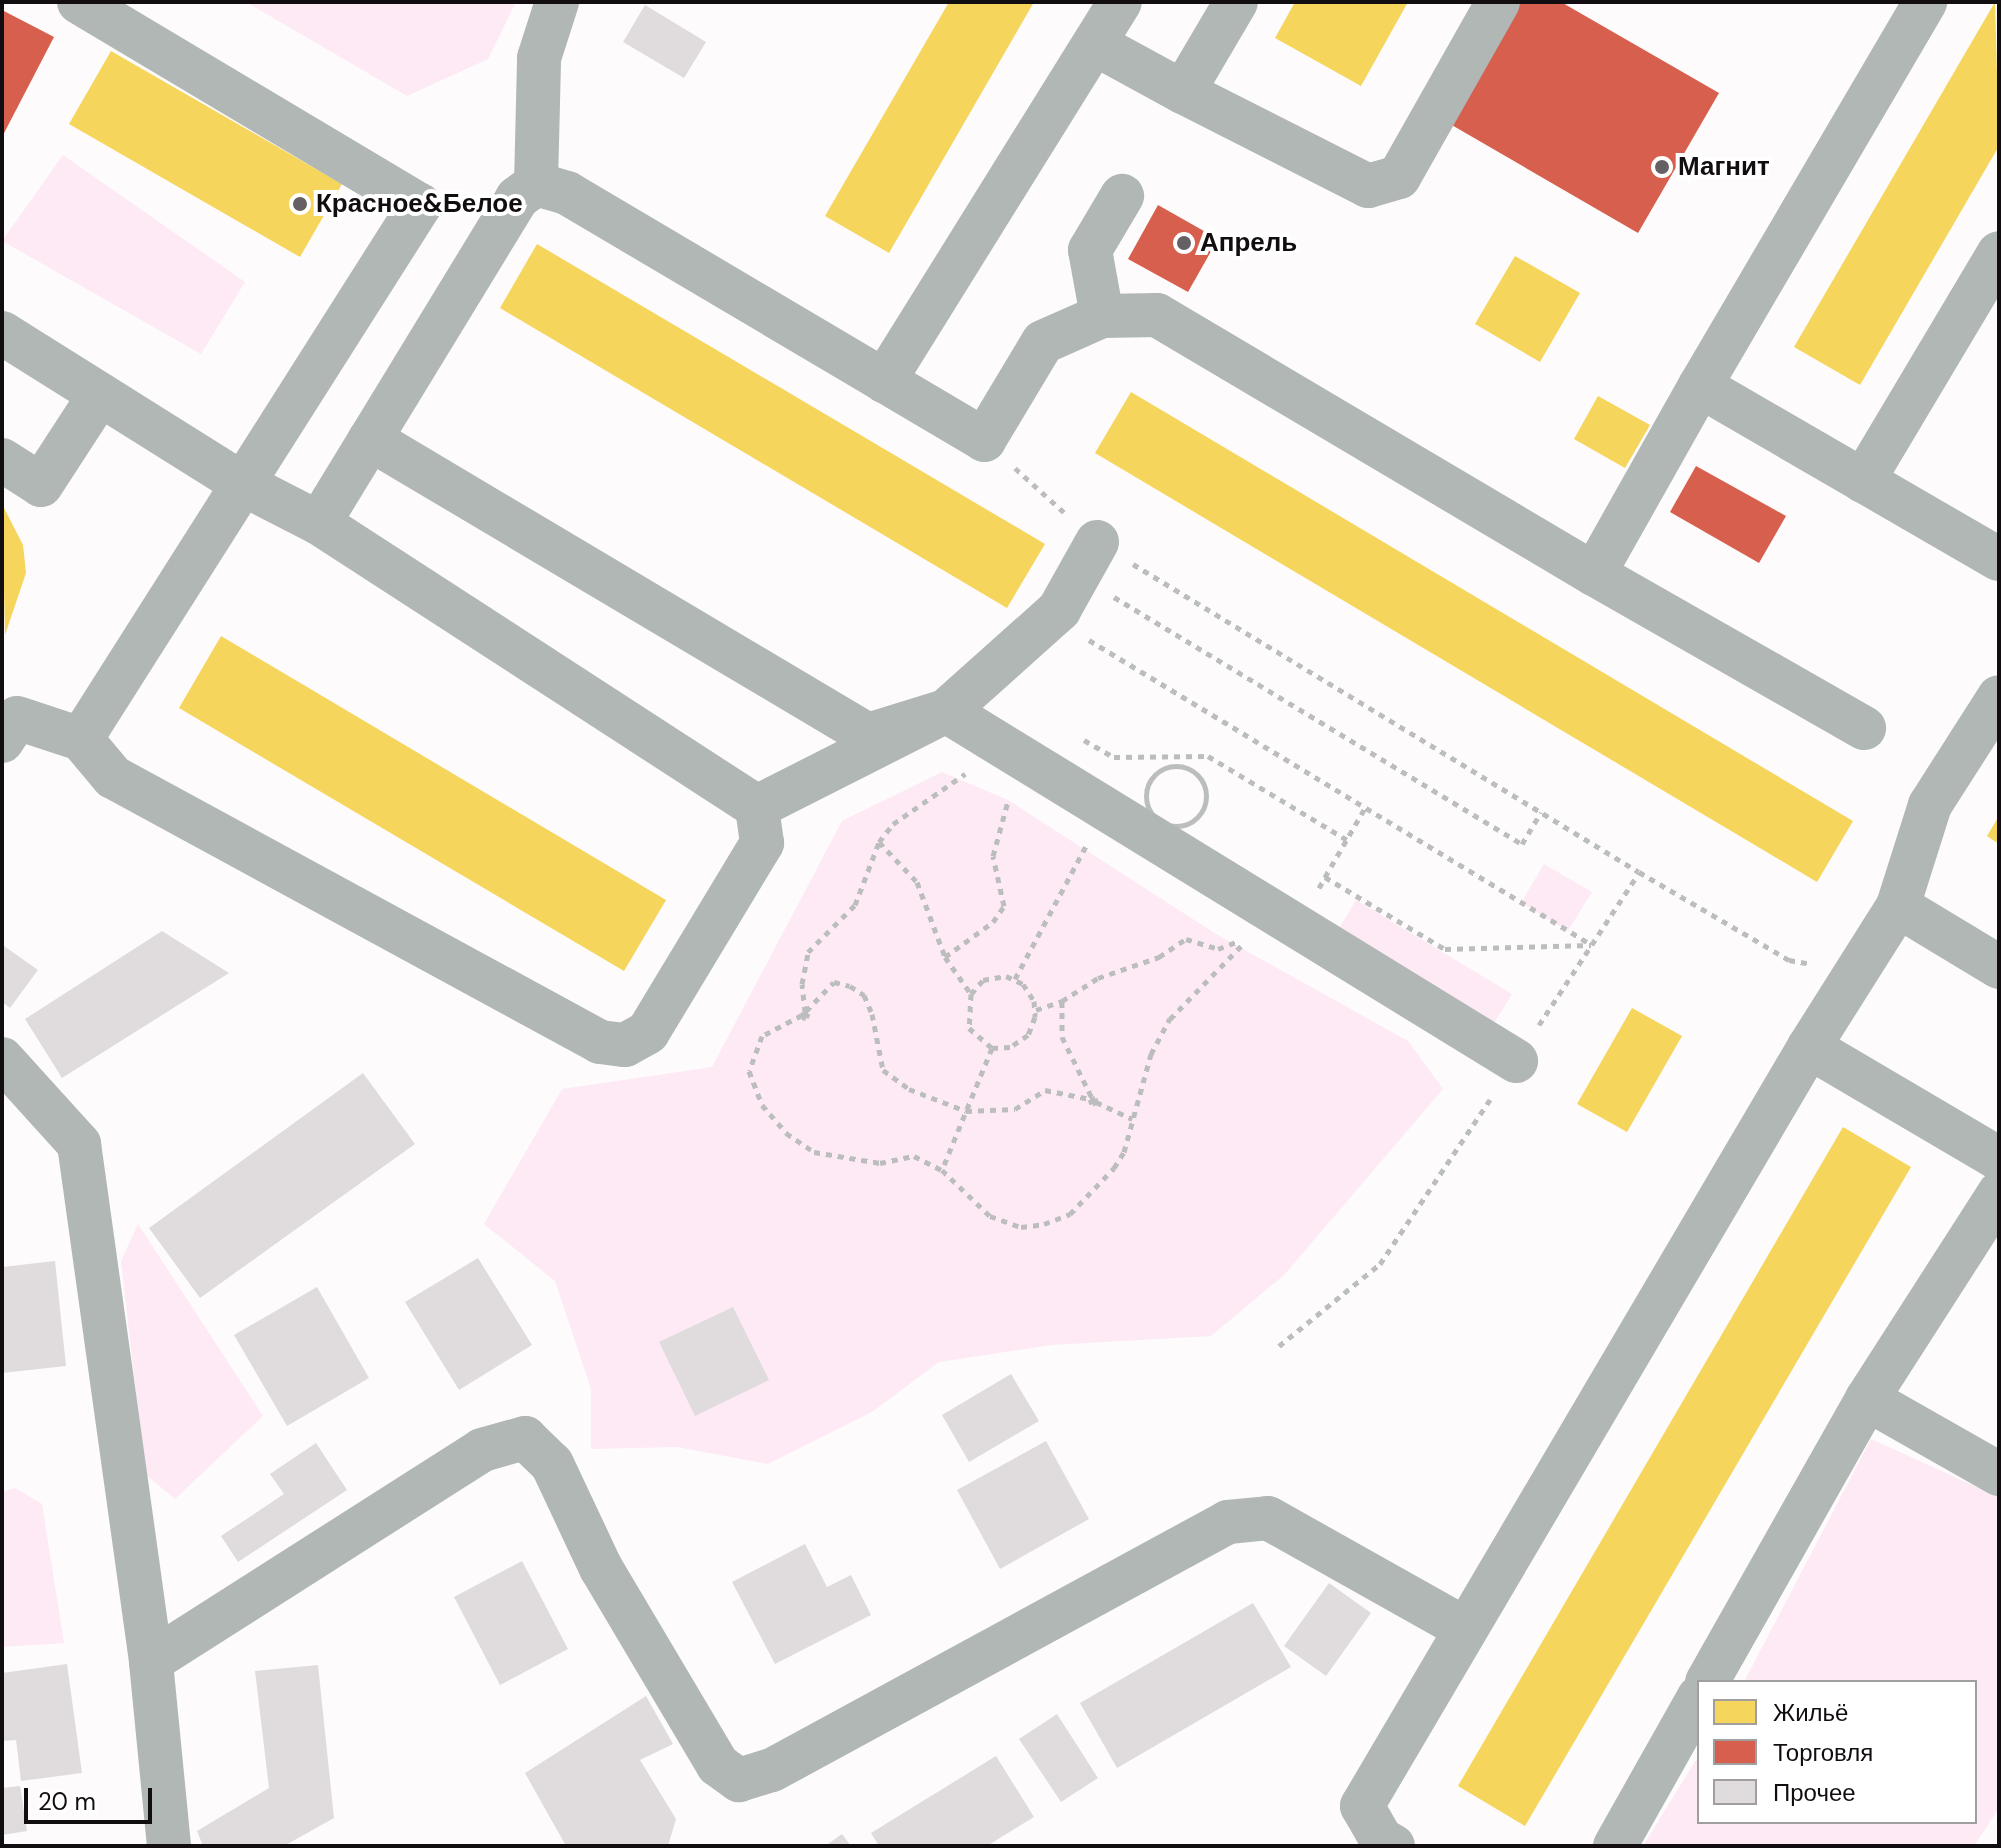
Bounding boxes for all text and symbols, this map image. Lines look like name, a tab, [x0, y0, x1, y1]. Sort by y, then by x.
place label: Магнит	[1678, 151, 1770, 183]
marker: Магнит	[1653, 158, 1671, 176]
place label: Красное&Белое	[316, 188, 523, 220]
marker: Красное&Белое	[291, 195, 309, 213]
place label: Апрель	[1200, 227, 1297, 259]
marker: Апрель	[1175, 234, 1193, 252]
legend	[1697, 1680, 1977, 1824]
text: Жильё	[1773, 1697, 1848, 1728]
text: Торговля	[1773, 1737, 1873, 1768]
scale bar	[28, 1772, 156, 1822]
text: Прочее	[1773, 1777, 1856, 1808]
text: 20 m	[38, 1786, 96, 1817]

